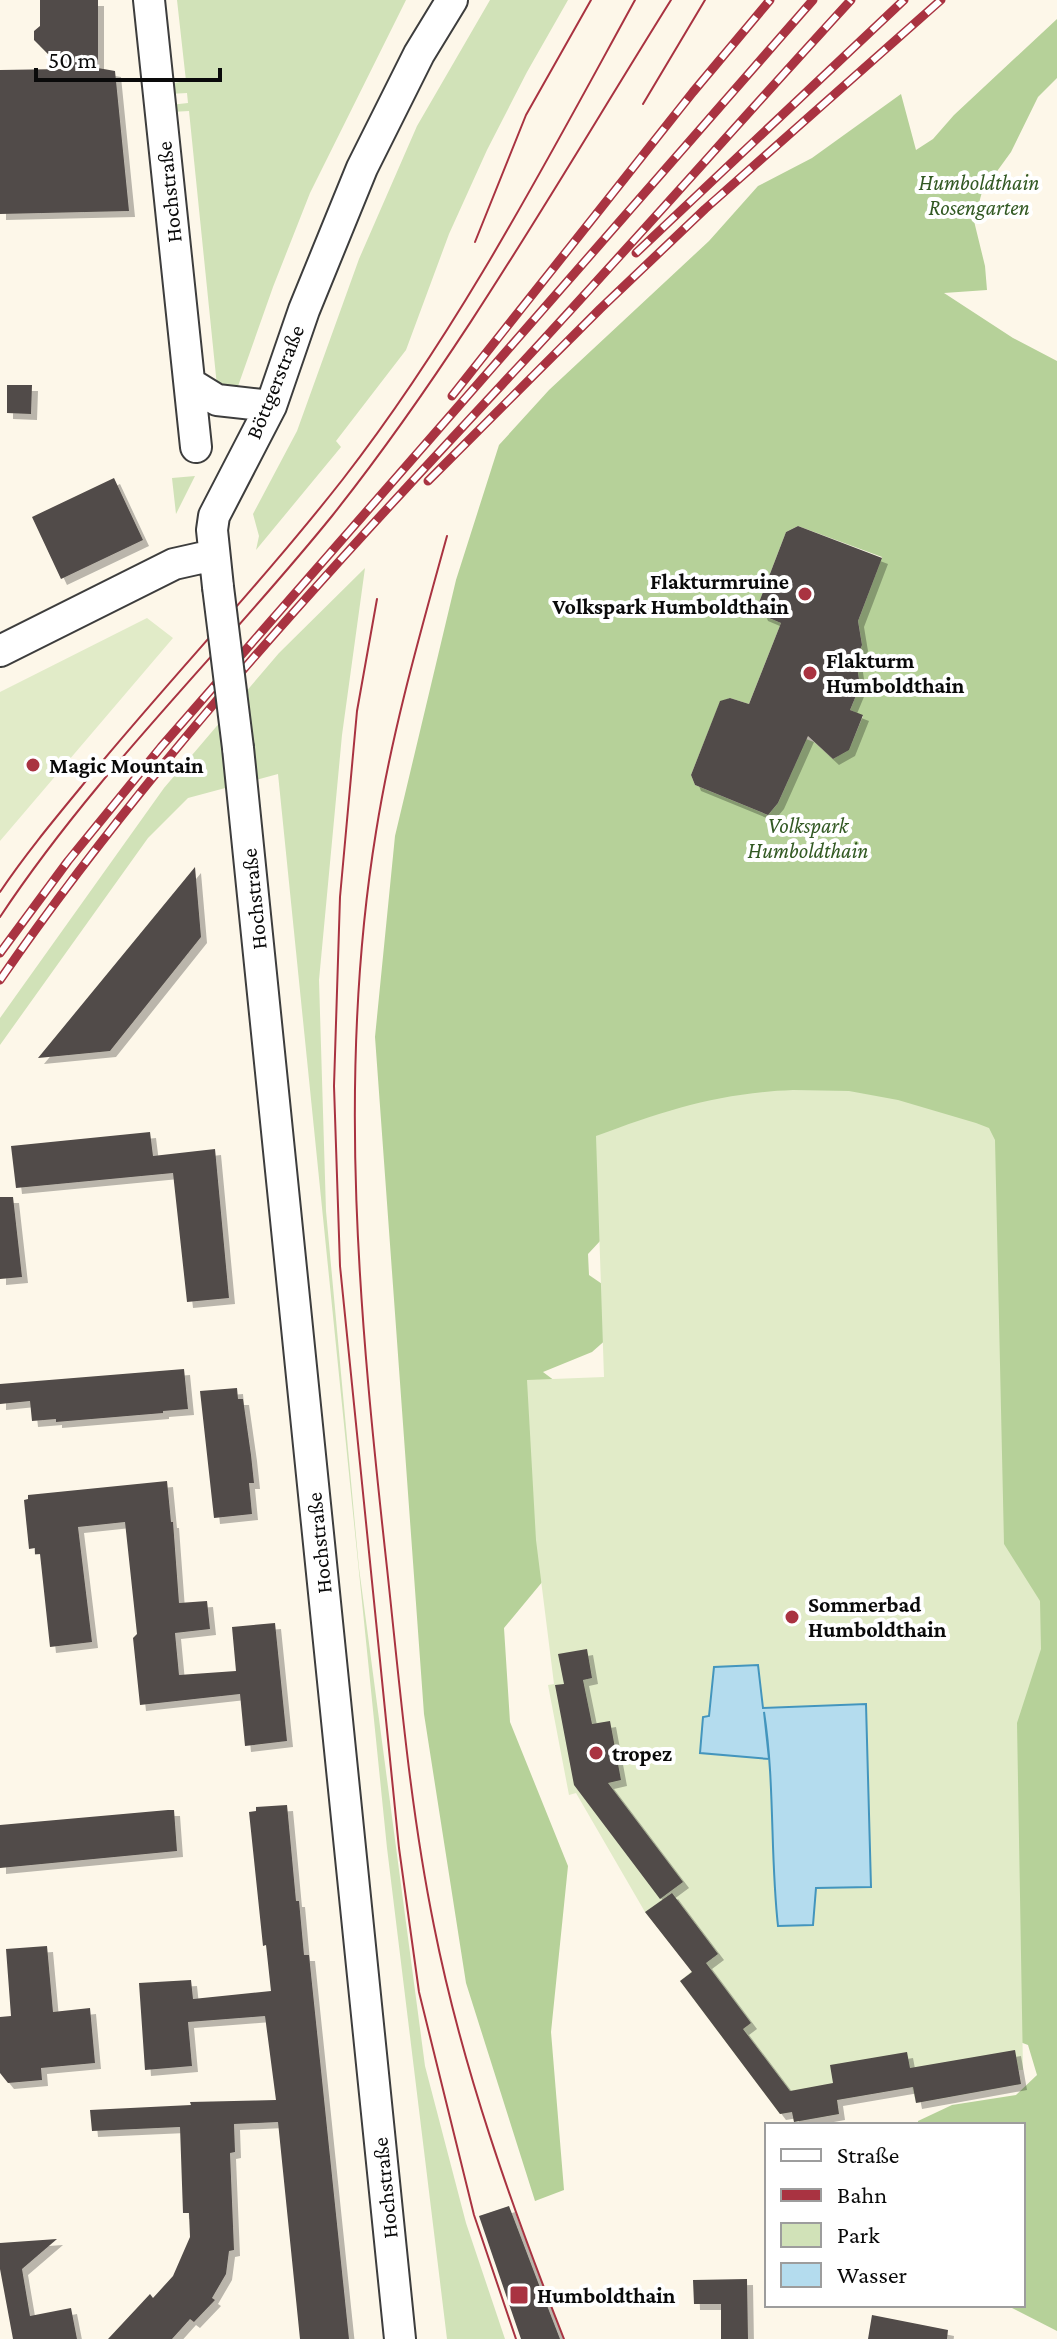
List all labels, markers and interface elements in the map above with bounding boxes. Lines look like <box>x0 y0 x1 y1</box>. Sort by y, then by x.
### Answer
scale bar <box>36 32 220 82</box>
text: 50 m <box>48 46 97 73</box>
street label: Hochstraße <box>151 140 187 244</box>
park label: Humboldthain Rosengarten <box>919 170 1039 220</box>
street label: Böttgerstraße <box>241 321 309 443</box>
place label: Flakturmruine Volkspark Humboldthain <box>551 569 789 619</box>
marker: Flakturmruine Volkspark Humboldthain <box>796 585 814 603</box>
place label: Flakturm Humboldthain <box>826 648 965 698</box>
marker: Flakturm Humboldthain <box>801 664 819 682</box>
place label: Magic Mountain <box>49 753 204 778</box>
marker: Magic Mountain <box>24 756 42 774</box>
park label: Volkspark Humboldthain <box>748 813 868 863</box>
street label: Hochstraße <box>236 847 272 951</box>
street label: Hochstraße <box>301 1491 337 1595</box>
place label: Sommerbad Humboldthain <box>808 1592 947 1642</box>
marker: Sommerbad Humboldthain <box>783 1608 801 1626</box>
place label: tropez <box>612 1741 672 1766</box>
marker: tropez <box>587 1744 605 1762</box>
legend <box>765 2123 1025 2307</box>
street label: Hochstraße <box>367 2136 403 2240</box>
text: Straße <box>837 2141 899 2168</box>
text: Bahn <box>837 2181 887 2208</box>
text: Park <box>837 2221 880 2248</box>
text: Wasser <box>837 2261 907 2288</box>
place label: Humboldthain <box>537 2283 676 2308</box>
marker: Humboldthain <box>508 2284 530 2306</box>

